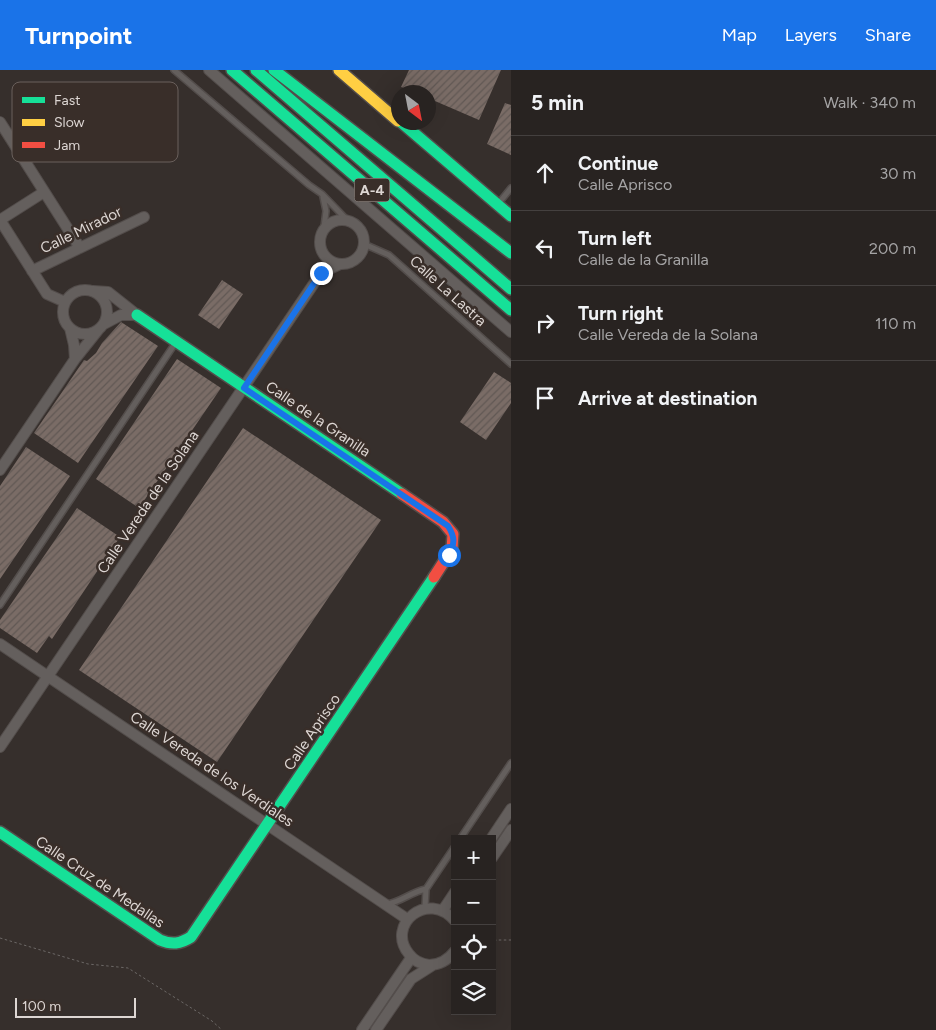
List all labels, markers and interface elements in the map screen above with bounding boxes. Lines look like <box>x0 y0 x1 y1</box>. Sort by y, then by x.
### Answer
text: Turnpoint <box>25 21 132 50</box>
text: Map <box>722 24 757 46</box>
text: Layers <box>785 24 837 46</box>
text: Share <box>865 24 911 46</box>
legend <box>12 82 178 162</box>
north arrow <box>391 85 436 130</box>
text: 5 min <box>531 90 584 115</box>
text: Fast <box>54 92 80 109</box>
text: Walk · 340 m <box>823 93 916 112</box>
text: Slow <box>54 114 85 131</box>
text: Jam <box>54 137 80 154</box>
text: Continue <box>578 152 658 175</box>
icon: ahead <box>531 159 559 187</box>
text: 30 m <box>879 164 916 183</box>
text: Calle Aprisco <box>578 175 672 194</box>
road number: A-4 <box>354 178 390 202</box>
street label: Calle Mirador <box>37 203 125 257</box>
text: Turn left <box>578 227 652 250</box>
icon: left <box>531 234 559 262</box>
text: 200 m <box>869 239 916 258</box>
text: Calle de la Granilla <box>578 250 709 269</box>
street label: Calle La Lastra <box>406 252 490 330</box>
route end <box>310 262 333 285</box>
text: Turn right <box>578 302 664 325</box>
icon: right <box>531 309 559 337</box>
text: 110 m <box>875 314 916 333</box>
text: Calle Vereda de la Solana <box>578 325 758 344</box>
street label: Calle de la Granilla <box>262 377 374 461</box>
icon: arrive <box>531 384 559 412</box>
text: Arrive at destination <box>578 387 757 410</box>
street label: Calle Vereda de la Solana <box>93 427 203 577</box>
route start <box>438 544 461 567</box>
street label: Calle Aprisco <box>280 690 344 774</box>
street label: Calle Vereda de los Verdiales <box>127 708 297 830</box>
street label: Calle Cruz de Medallas <box>32 832 168 932</box>
map controls <box>451 835 496 1015</box>
button: + <box>451 835 496 880</box>
button: − <box>451 880 496 925</box>
button: locate <box>451 925 496 970</box>
button: layers <box>451 970 496 1015</box>
scale bar <box>15 995 136 1018</box>
text: 100 m <box>22 998 61 1015</box>

